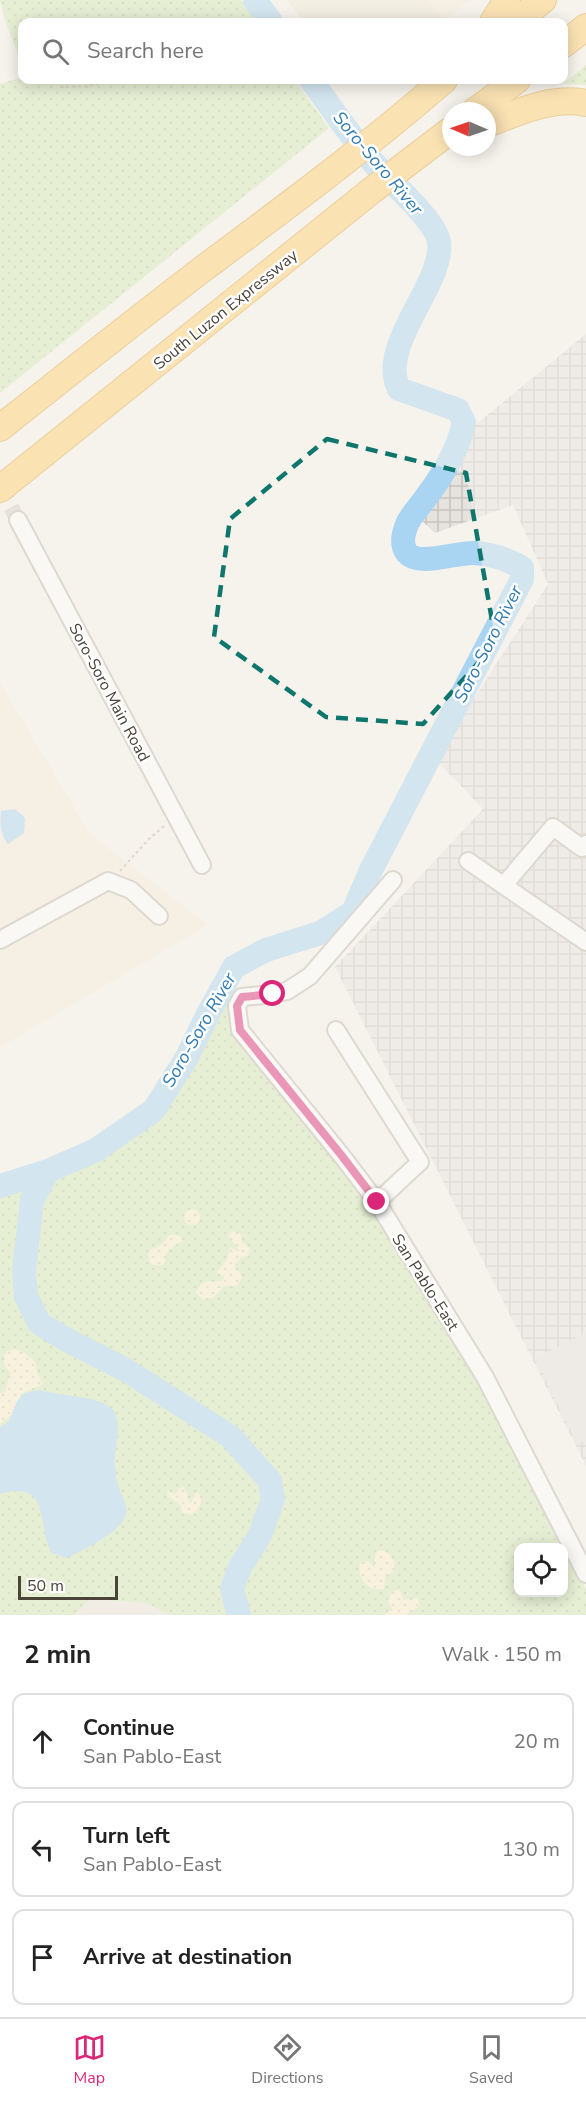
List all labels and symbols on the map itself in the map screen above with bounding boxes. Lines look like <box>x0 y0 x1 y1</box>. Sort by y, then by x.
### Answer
north arrow <box>442 102 496 156</box>
water label: Soro-Soro River <box>328 106 429 220</box>
street label: South Luzon Expressway <box>149 244 303 375</box>
water label: Soro-Soro River <box>448 581 528 707</box>
street label: Soro-Soro Main Road <box>63 619 155 765</box>
water label: Soro-Soro River <box>157 968 242 1092</box>
route start <box>259 980 285 1006</box>
route end <box>363 1188 389 1214</box>
street label: San Pablo-East <box>387 1230 464 1336</box>
scale bar <box>18 1573 118 1600</box>

